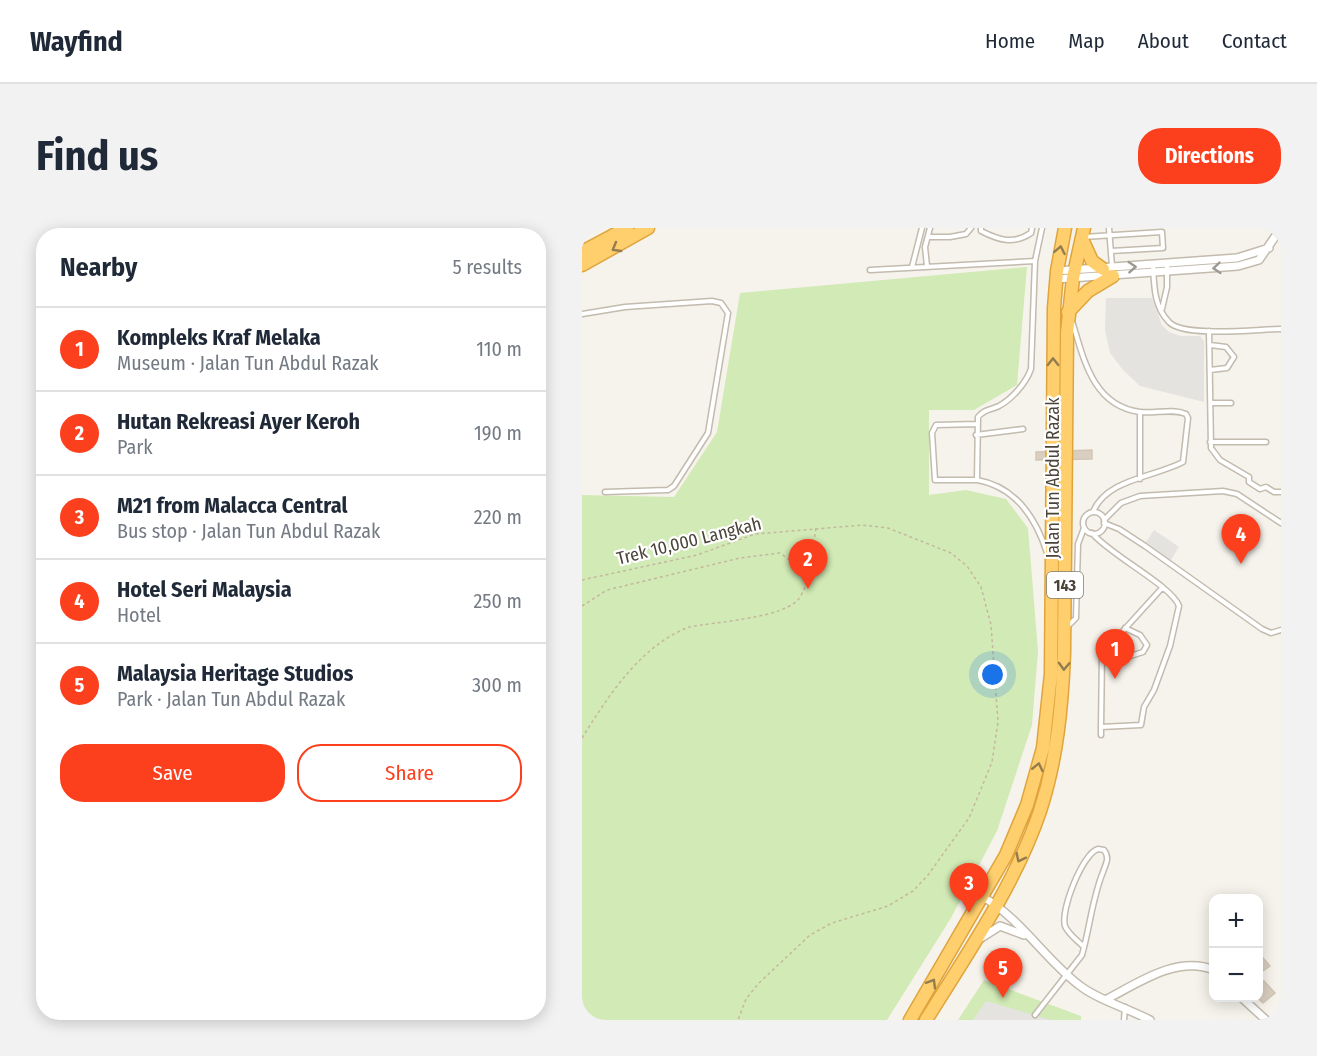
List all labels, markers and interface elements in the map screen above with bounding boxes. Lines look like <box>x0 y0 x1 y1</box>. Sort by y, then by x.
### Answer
text: Wayfind <box>30 25 123 58</box>
text: Home <box>985 28 1035 54</box>
text: Map <box>1068 28 1105 54</box>
text: About <box>1138 28 1189 54</box>
text: Contact <box>1222 28 1287 54</box>
button: Directions <box>1138 128 1281 184</box>
text: Find us <box>36 131 158 181</box>
one-way arrow <box>612 241 622 253</box>
one-way arrow <box>1053 245 1066 255</box>
text: Nearby <box>60 252 137 283</box>
text: 5 results <box>452 255 522 279</box>
one-way arrow <box>1128 260 1137 273</box>
one-way arrow <box>1213 261 1222 274</box>
text: Kompleks Kraf Melaka <box>117 324 321 351</box>
text: 1 <box>75 337 84 361</box>
text: 110 m <box>476 337 522 361</box>
text: Museum · Jalan Tun Abdul Razak <box>117 351 379 375</box>
one-way arrow <box>1047 357 1059 366</box>
street label: Jalan Tun Abdul Razak <box>1042 397 1064 559</box>
text: Hutan Rekreasi Ayer Keroh <box>117 408 360 435</box>
text: 2 <box>75 421 84 445</box>
text: 190 m <box>474 421 522 445</box>
text: Park <box>117 435 153 459</box>
text: M21 from Malacca Central <box>117 492 347 519</box>
text: 3 <box>75 505 84 529</box>
text: 220 m <box>474 505 522 529</box>
street label: Trek 10,000 Langkah <box>614 512 764 570</box>
pin: 4 <box>1222 514 1260 564</box>
text: Bus stop · Jalan Tun Abdul Razak <box>117 519 380 543</box>
pin: 2 <box>788 540 828 589</box>
road number: 143 <box>1047 572 1083 598</box>
text: Hotel Seri Malaysia <box>117 576 292 603</box>
text: 4 <box>74 589 85 613</box>
text: 250 m <box>474 589 522 613</box>
text: Hotel <box>117 603 161 627</box>
pin: 1 <box>1096 630 1134 679</box>
text: Malaysia Heritage Studios <box>117 660 353 687</box>
your location <box>978 660 1007 689</box>
one-way arrow <box>1057 661 1070 670</box>
text: 5 <box>75 673 84 697</box>
text: 300 m <box>472 673 522 697</box>
text: Park · Jalan Tun Abdul Razak <box>117 687 345 711</box>
button: Save <box>60 744 285 802</box>
button: Share <box>297 744 522 802</box>
one-way arrow <box>1031 762 1044 772</box>
one-way arrow <box>1015 852 1027 863</box>
pin: 3 <box>950 864 988 913</box>
map controls <box>1209 894 1263 1002</box>
button: + <box>1209 894 1263 948</box>
pin: 5 <box>984 948 1022 998</box>
button: − <box>1209 948 1263 1002</box>
one-way arrow <box>924 979 936 989</box>

